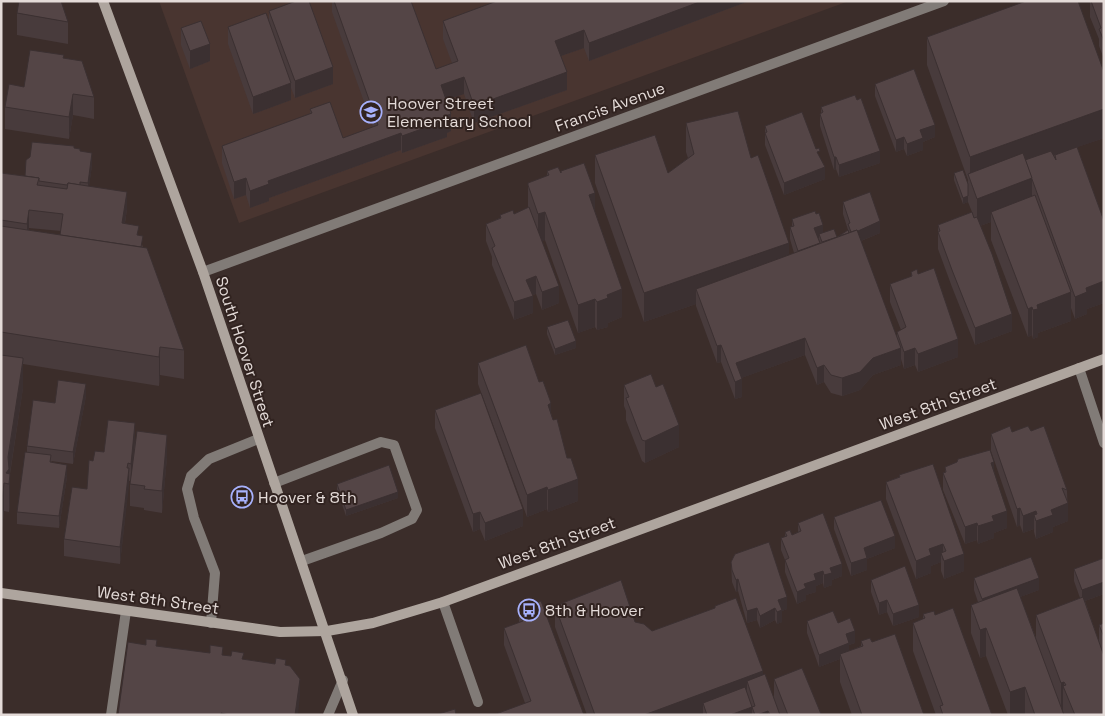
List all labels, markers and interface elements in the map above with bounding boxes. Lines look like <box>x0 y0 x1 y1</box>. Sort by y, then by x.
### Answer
street label: Francis Avenue <box>552 77 668 137</box>
place label: Hoover Street Elementary School <box>387 93 532 132</box>
school or university icon: Hoover Street Elementary School <box>359 100 383 124</box>
street label: South Hoover Street <box>211 274 279 430</box>
street label: West 8th Street <box>877 373 999 435</box>
bus stop icon: Hoover & 8th <box>230 485 254 509</box>
place label: Hoover & 8th <box>258 487 357 508</box>
street label: West 8th Street <box>496 512 618 574</box>
street label: West 8th Street <box>96 581 220 619</box>
bus stop icon: 8th & Hoover <box>517 598 541 622</box>
place label: 8th & Hoover <box>545 600 644 621</box>

